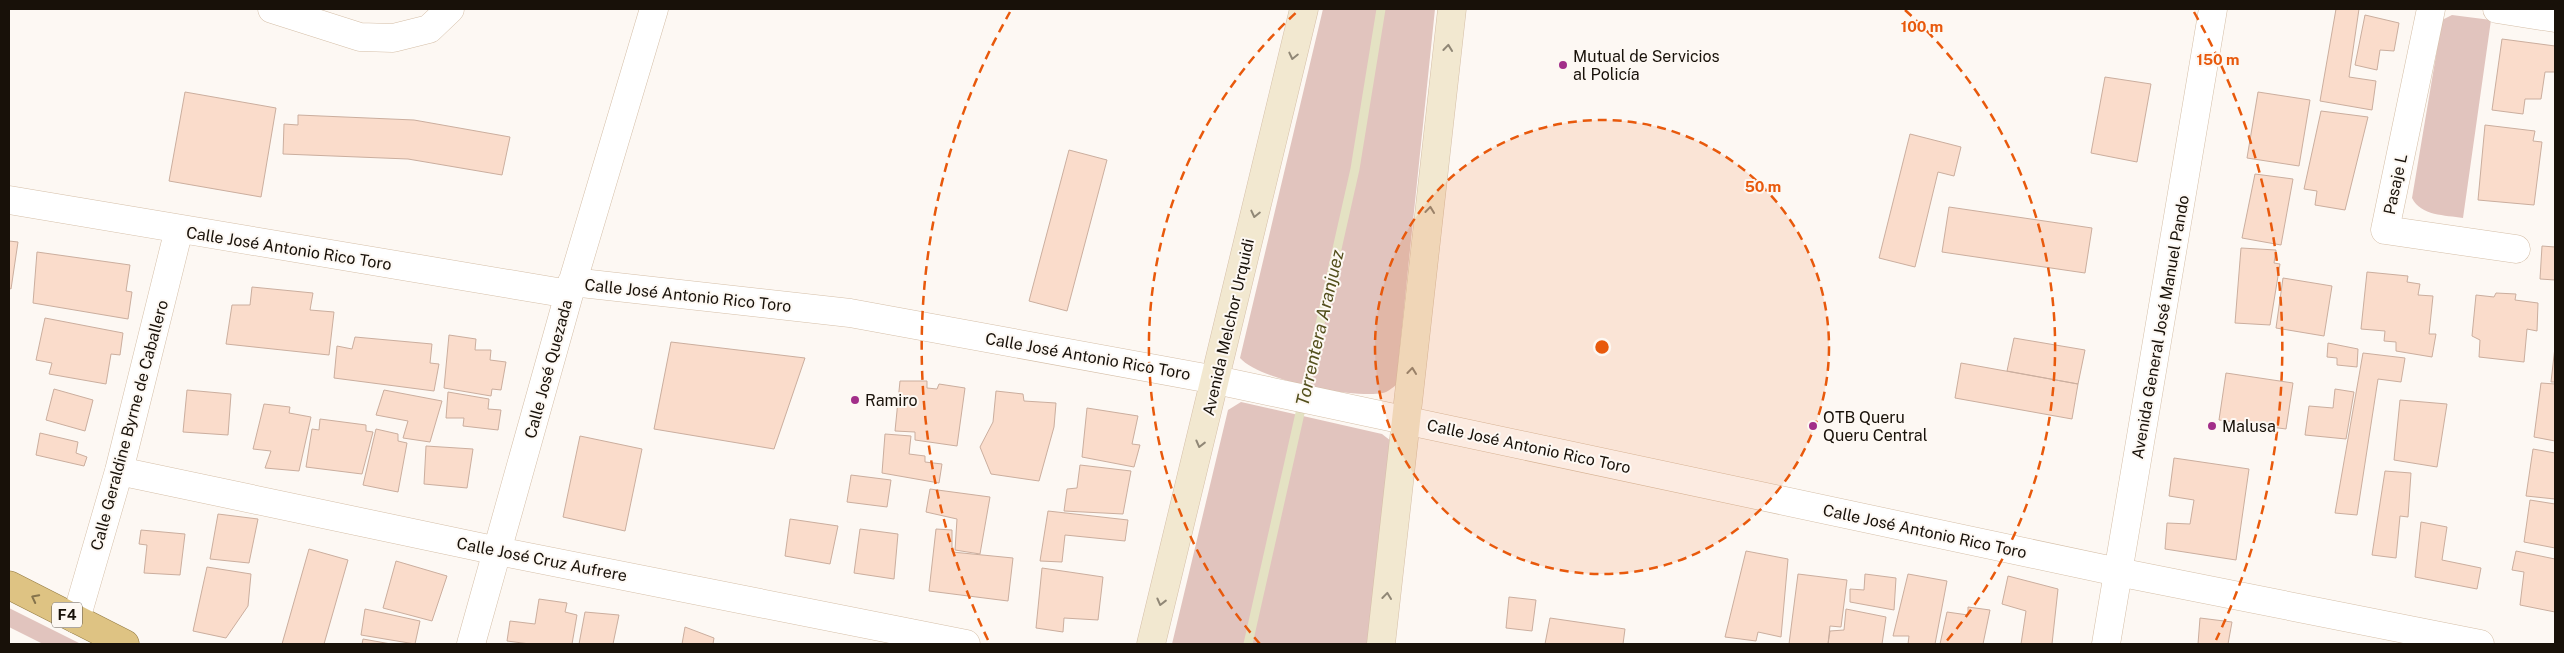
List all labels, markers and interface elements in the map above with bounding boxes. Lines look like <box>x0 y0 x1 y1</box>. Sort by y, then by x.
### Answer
text: 100 m <box>1901 18 1943 35</box>
one-way arrow <box>1442 44 1453 52</box>
place label: Mutual de Servicios al Policía <box>1573 47 1720 84</box>
text: 150 m <box>2196 51 2240 68</box>
one-way arrow <box>1288 52 1299 61</box>
marker: Mutual de Servicios al Policía <box>1557 59 1569 71</box>
street label: Pasaje L <box>2380 152 2411 216</box>
text: 50 m <box>1745 178 1781 195</box>
street label: Avenida General José Manuel Pando <box>2128 194 2193 461</box>
one-way arrow <box>1424 206 1435 214</box>
one-way arrow <box>1250 210 1261 219</box>
street label: Calle José Antonio Rico Toro <box>185 223 393 274</box>
street label: Avenida Melchor Urquidi <box>1199 237 1258 418</box>
water label: Torrentera Aranjuez <box>1291 247 1348 408</box>
street label: Calle José Antonio Rico Toro <box>584 275 792 316</box>
street label: Calle Geraldine Byrne de Caballero <box>87 298 172 552</box>
street label: Calle José Quezada <box>521 298 576 441</box>
street label: Calle José Antonio Rico Toro <box>984 329 1192 384</box>
centre of rings <box>1593 338 1611 356</box>
one-way arrow <box>1406 367 1417 375</box>
place label: Ramiro <box>865 391 918 410</box>
marker: Ramiro <box>849 394 861 406</box>
place label: OTB Queru Queru Central <box>1823 408 1928 445</box>
street label: Calle José Antonio Rico Toro <box>1425 416 1633 477</box>
place label: Malusa <box>2222 417 2276 436</box>
marker: OTB Queru Queru Central <box>1807 420 1819 432</box>
marker: Malusa <box>2206 420 2218 432</box>
one-way arrow <box>1195 439 1206 448</box>
street label: Calle José Antonio Rico Toro <box>1821 501 2029 562</box>
street label: Calle José Cruz Aufrere <box>455 534 629 585</box>
one-way arrow <box>1381 592 1392 600</box>
one-way arrow <box>31 594 40 604</box>
one-way arrow <box>1156 597 1167 606</box>
road number: F4 <box>52 602 82 628</box>

